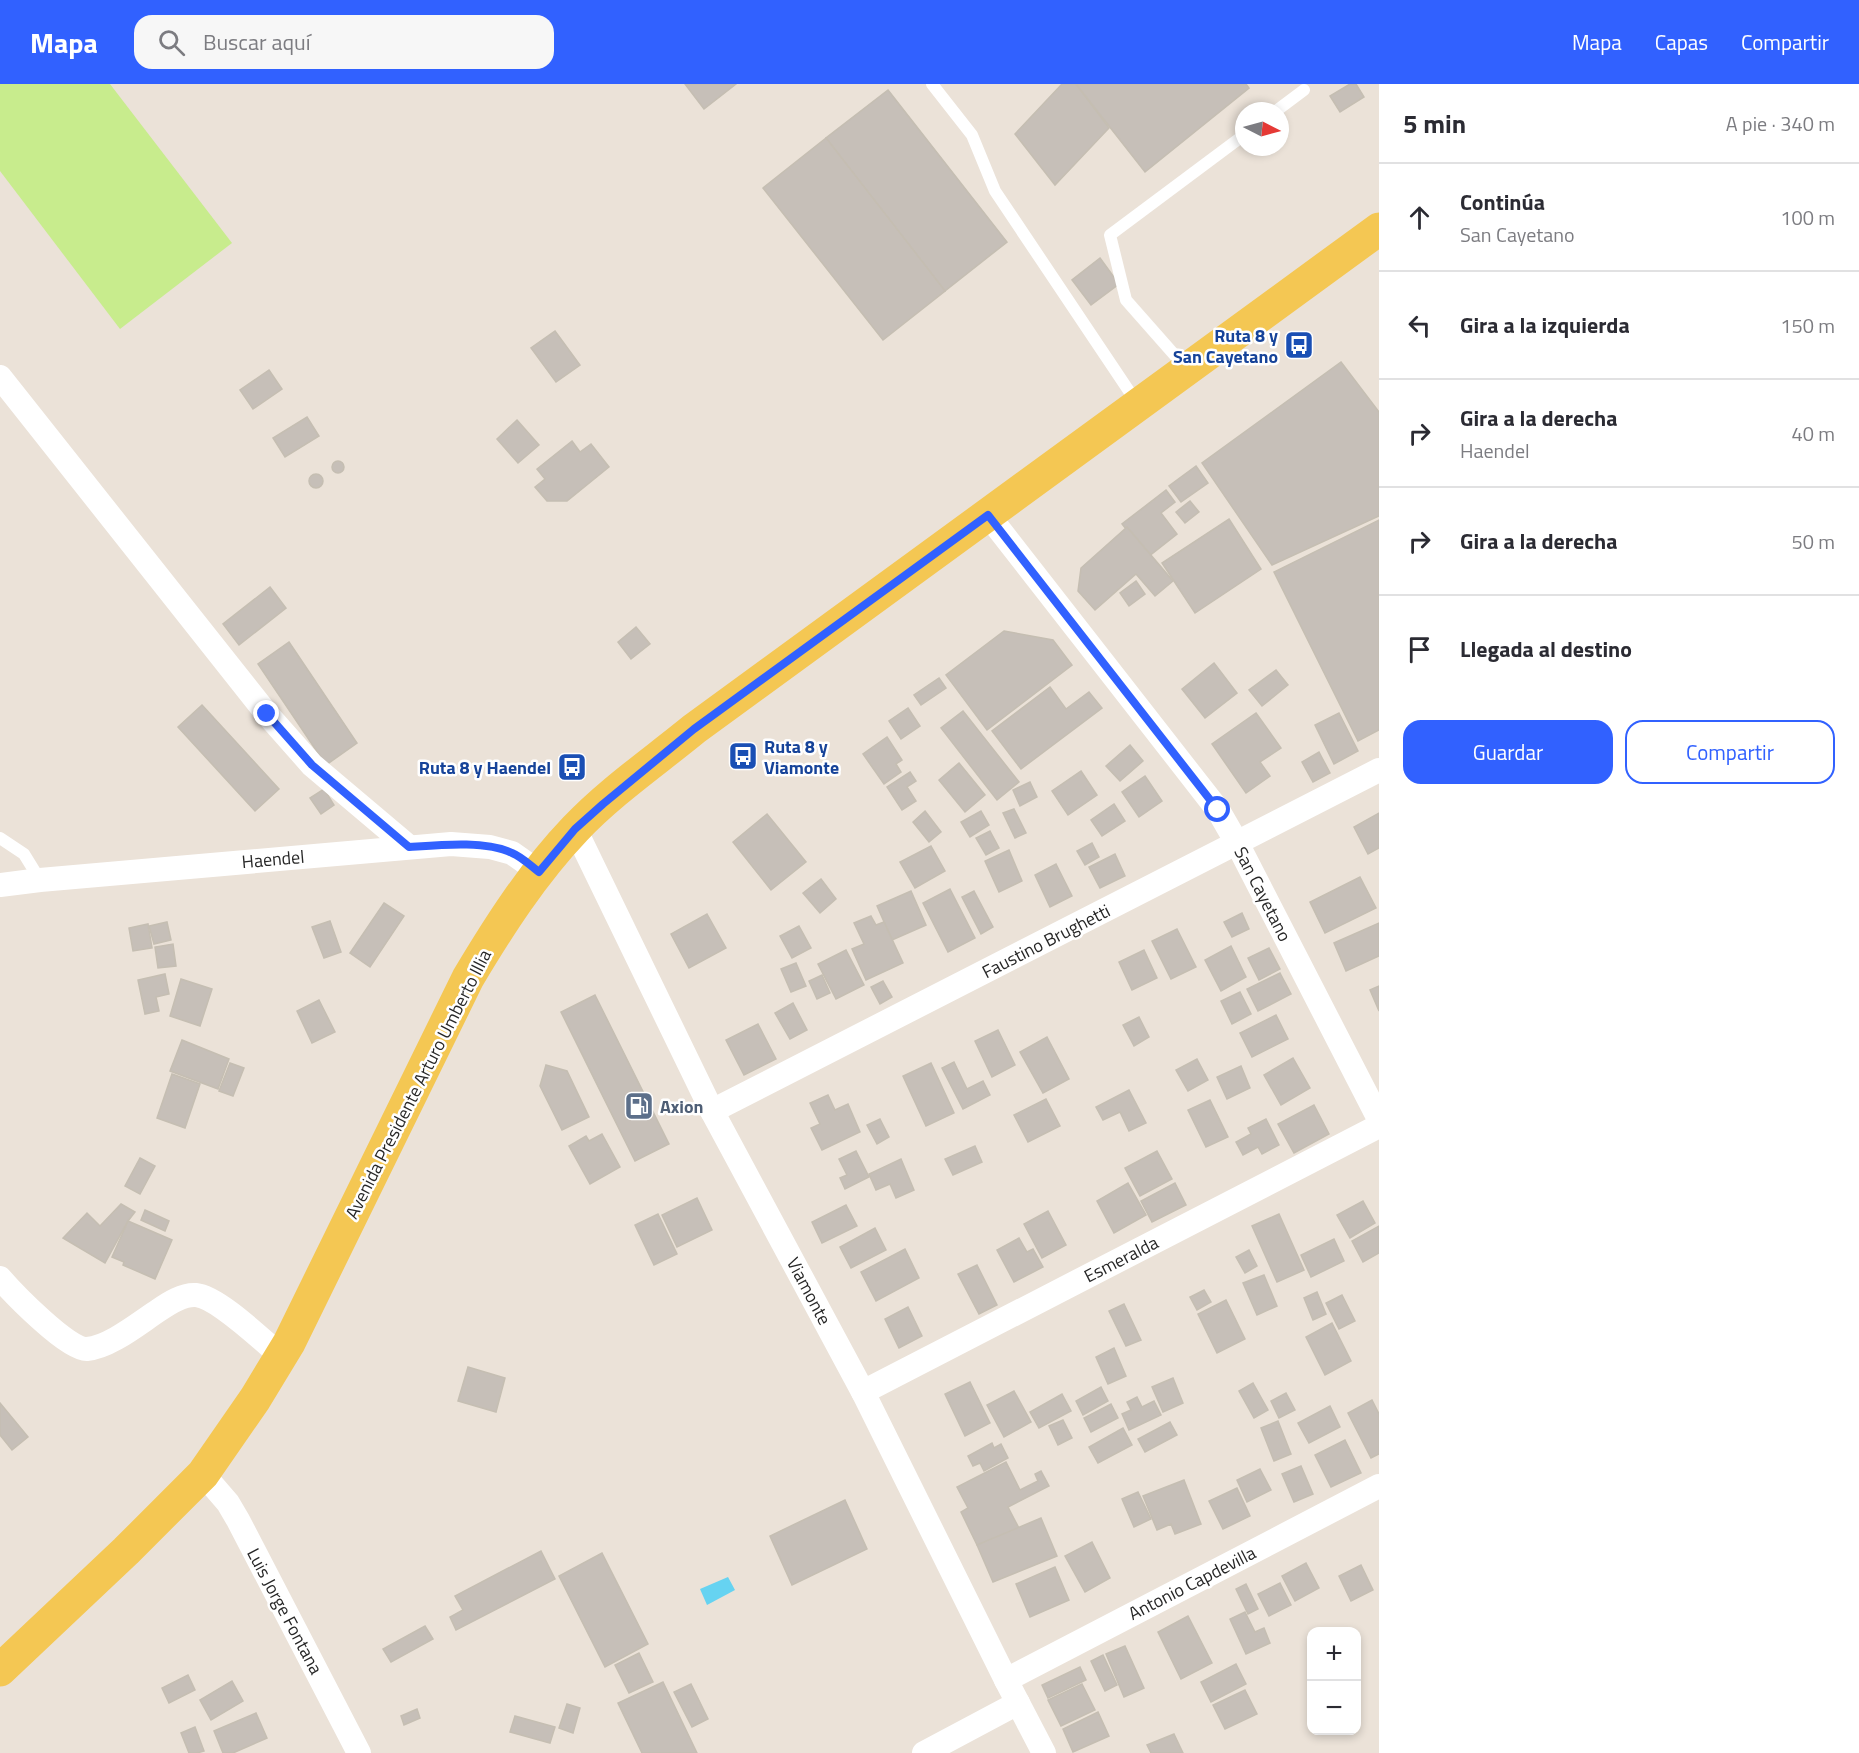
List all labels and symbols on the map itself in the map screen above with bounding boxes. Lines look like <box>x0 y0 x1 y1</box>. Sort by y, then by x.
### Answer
north arrow <box>1235 102 1289 156</box>
place label: Ruta 8 y San Cayetano <box>1173 322 1278 370</box>
bus stop icon: Ruta 8 y San Cayetano <box>1283 329 1315 361</box>
route end <box>253 700 279 726</box>
place label: Ruta 8 y Viamonte <box>764 733 839 781</box>
bus stop icon: Ruta 8 y Viamonte <box>727 740 759 772</box>
bus stop icon: Ruta 8 y Haendel <box>556 751 588 783</box>
place label: Ruta 8 y Haendel <box>419 754 551 781</box>
route start <box>1204 796 1230 822</box>
street label: San Cayetano <box>1228 842 1298 946</box>
street label: Haendel <box>241 843 305 875</box>
street label: Faustino Brughetti <box>977 897 1115 985</box>
street label: Avenida Presidente Arturo Umberto Illia <box>338 945 498 1223</box>
fuel station icon: Axion <box>623 1090 655 1122</box>
place label: Axion <box>660 1093 704 1120</box>
street label: Esmeralda <box>1079 1229 1163 1289</box>
street label: Viamonte <box>780 1252 838 1330</box>
street label: Antonio Capdevilla <box>1124 1539 1260 1627</box>
street label: Luis Jorge Fontana <box>240 1543 330 1679</box>

